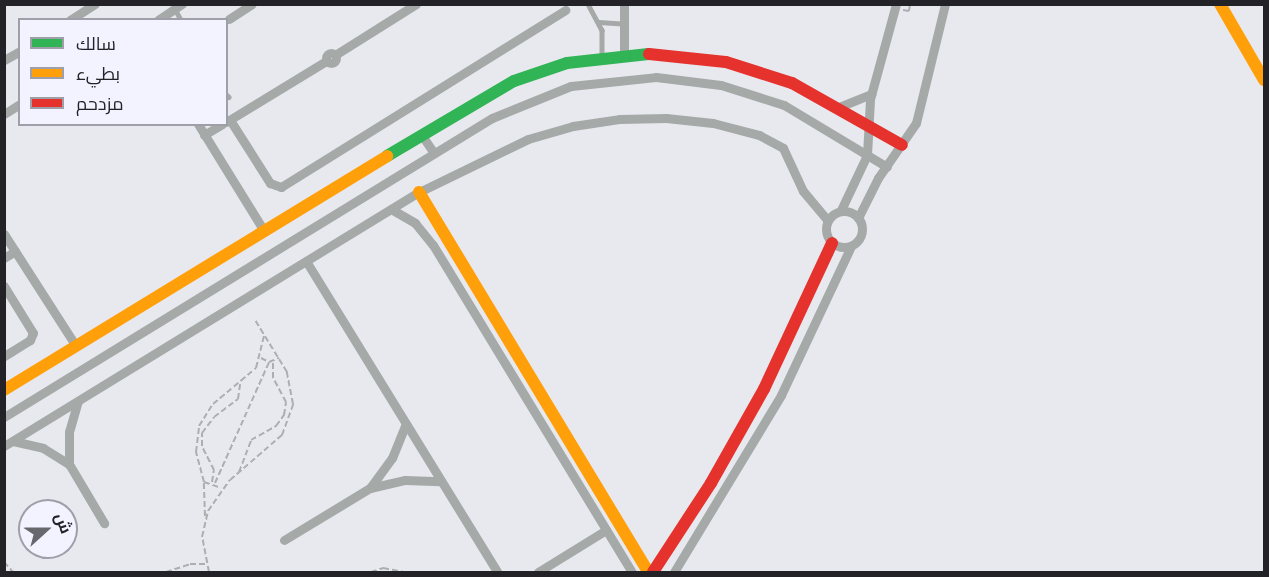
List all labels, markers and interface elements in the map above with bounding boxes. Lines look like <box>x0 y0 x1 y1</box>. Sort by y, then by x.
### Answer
legend <box>18 18 228 126</box>
text: سالك <box>76 32 116 56</box>
text: بطيء <box>76 62 120 86</box>
text: مزدحم <box>76 92 124 116</box>
north arrow <box>18 499 78 559</box>
text: ش <box>50 510 77 536</box>

